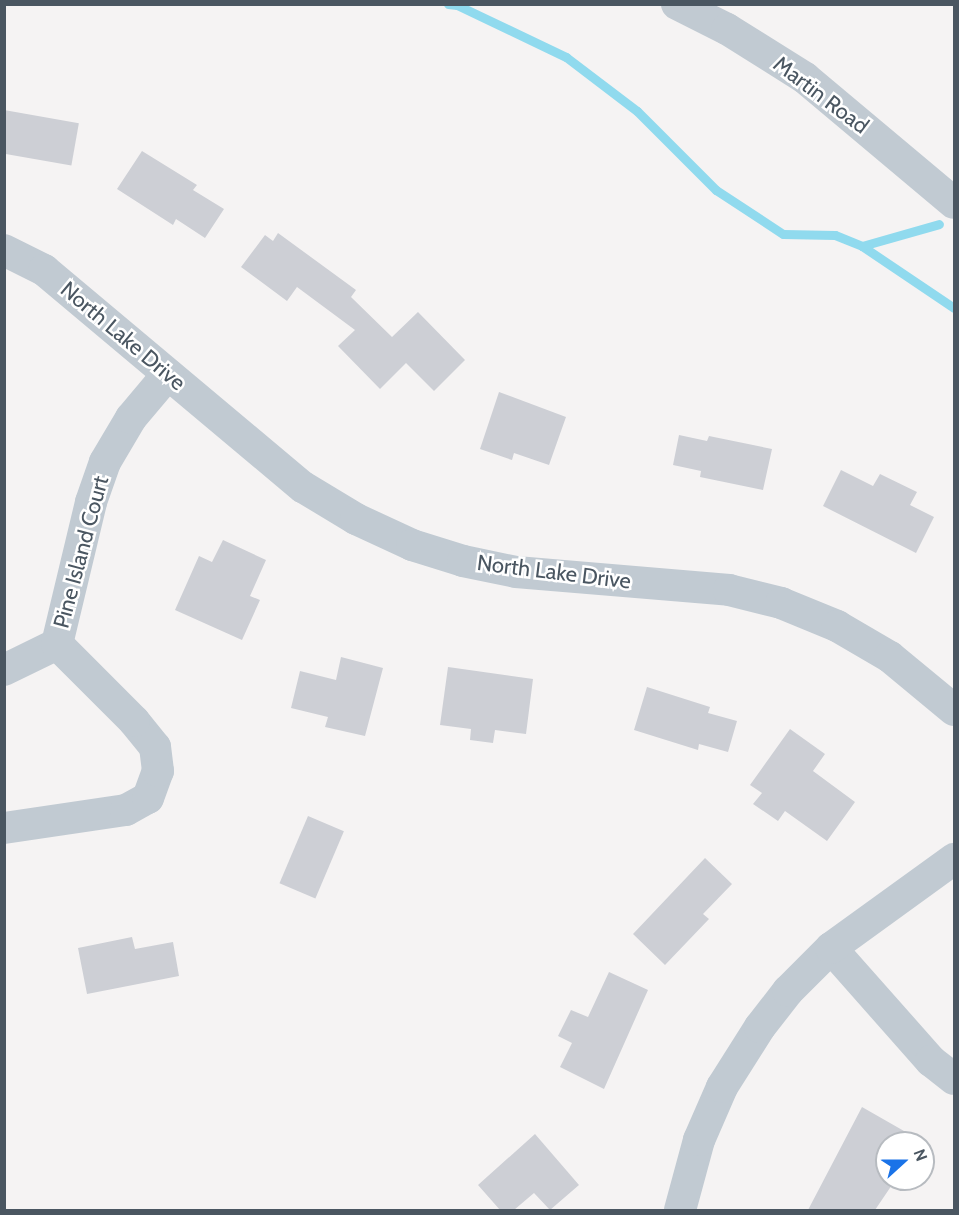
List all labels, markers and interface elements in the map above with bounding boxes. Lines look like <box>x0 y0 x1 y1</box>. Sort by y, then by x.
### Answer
street label: Martin Road <box>768 51 874 139</box>
street label: North Lake Drive <box>55 276 191 396</box>
street label: Pine Island Court <box>48 473 114 631</box>
street label: North Lake Drive <box>475 549 633 595</box>
north arrow <box>875 1131 935 1191</box>
text: N <box>910 1146 931 1164</box>

